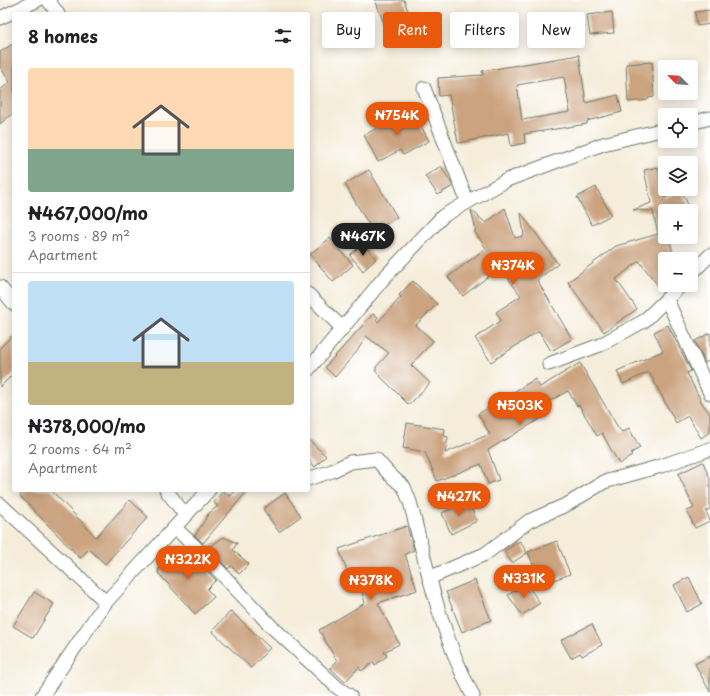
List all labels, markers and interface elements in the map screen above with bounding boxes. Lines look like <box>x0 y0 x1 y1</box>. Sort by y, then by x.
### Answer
chip: Buy <box>322 12 375 48</box>
chip: Rent <box>383 12 442 48</box>
chip: Filters <box>450 12 519 48</box>
chip: New <box>527 12 585 48</box>
text: 8 homes <box>28 23 98 49</box>
icon: filters <box>272 25 294 47</box>
north arrow <box>658 60 698 100</box>
map controls <box>658 60 698 292</box>
icon: home <box>125 94 197 166</box>
pin: ₦754K <box>369 102 425 136</box>
text: ₦754K <box>375 105 419 124</box>
button: locate <box>658 108 698 148</box>
button: layers <box>658 156 698 196</box>
text: ₦467,000/mo <box>28 200 148 226</box>
button: + <box>658 204 698 244</box>
pin: ₦467K <box>335 223 391 257</box>
text: 3 rooms · 89 m² <box>28 226 130 245</box>
text: ₦467K <box>340 226 386 245</box>
text: Apartment <box>28 245 97 264</box>
pin: ₦374K <box>485 252 541 286</box>
button: − <box>658 252 698 292</box>
text: ₦374K <box>491 255 535 274</box>
icon: home <box>125 307 197 379</box>
pin: ₦503K <box>492 392 548 426</box>
text: ₦503K <box>497 395 543 414</box>
text: ₦378,000/mo <box>28 413 146 439</box>
text: 2 rooms · 64 m² <box>28 439 132 458</box>
text: Apartment <box>28 458 97 477</box>
pin: ₦427K <box>431 483 487 517</box>
text: ₦427K <box>436 486 482 505</box>
pin: ₦322K <box>160 546 216 580</box>
text: ₦322K <box>165 549 211 568</box>
pin: ₦331K <box>496 565 552 599</box>
pin: ₦378K <box>343 567 399 601</box>
text: ₦331K <box>503 568 545 587</box>
text: ₦378K <box>349 570 393 589</box>

